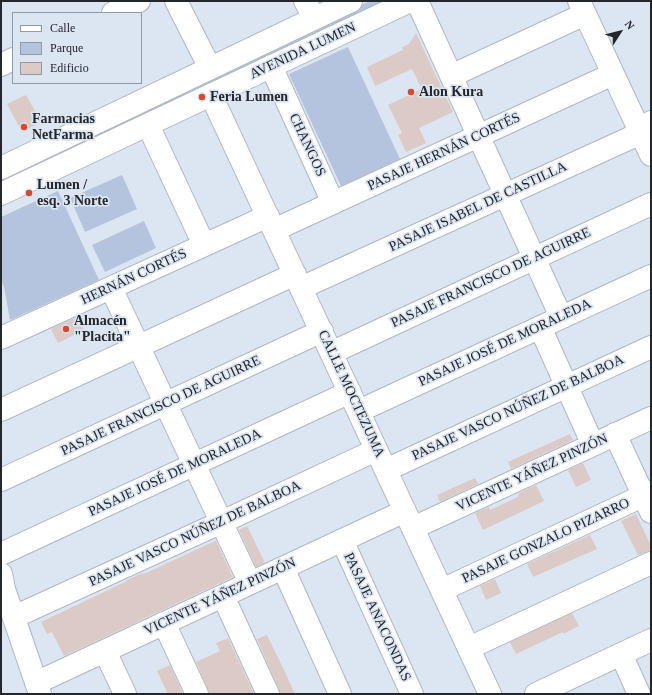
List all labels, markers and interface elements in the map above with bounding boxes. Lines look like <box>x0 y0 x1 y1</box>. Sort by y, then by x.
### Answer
legend <box>12 12 142 84</box>
north arrow <box>600 12 640 52</box>
text: N <box>623 18 637 32</box>
street label: AVENIDA LUMEN <box>247 19 359 83</box>
text: Calle <box>50 21 75 35</box>
text: Parque <box>50 41 83 55</box>
text: Edificio <box>50 61 89 75</box>
place label: Alon Kura <box>419 84 483 100</box>
marker: Alon Kura <box>406 87 416 97</box>
place label: Feria Lumen <box>210 89 288 105</box>
marker: Feria Lumen <box>197 92 207 102</box>
street label: PASAJE HERNÁN CORTÉS <box>365 109 523 195</box>
place label: Farmacias NetFarma <box>32 111 95 144</box>
street label: CHANGOS <box>285 111 329 179</box>
marker: Farmacias NetFarma <box>19 122 29 132</box>
street label: PASAJE ISABEL DE CASTILLA <box>386 158 570 256</box>
place label: Lumen / esq. 3 Norte <box>37 177 108 210</box>
marker: Lumen / esq. 3 Norte <box>24 188 34 198</box>
street label: PASAJE FRANCISCO DE AGUIRRE <box>388 224 594 332</box>
street label: HERNÁN CORTÉS <box>78 245 190 309</box>
street label: PASAJE JOSÉ DE MORALEDA <box>416 295 594 391</box>
place label: Almacén "Placita" <box>74 313 131 346</box>
marker: Almacén "Placita" <box>61 324 71 334</box>
street label: CALLE MOCTEZUMA <box>314 328 388 460</box>
street label: PASAJE VASCO NÚÑEZ DE BALBOA <box>409 351 627 465</box>
street label: PASAJE FRANCISCO DE AGUIRRE <box>58 352 264 460</box>
street label: PASAJE JOSÉ DE MORALEDA <box>86 425 264 521</box>
street label: VICENTE YÁÑEZ PINZÓN <box>453 430 611 516</box>
street label: PASAJE VASCO NÚÑEZ DE BALBOA <box>86 477 304 591</box>
street label: PASAJE GONZALO PIZARRO <box>459 495 633 587</box>
street label: PASAJE ANACONDAS <box>340 550 414 684</box>
street label: VICENTE YÁÑEZ PINZÓN <box>141 554 299 640</box>

